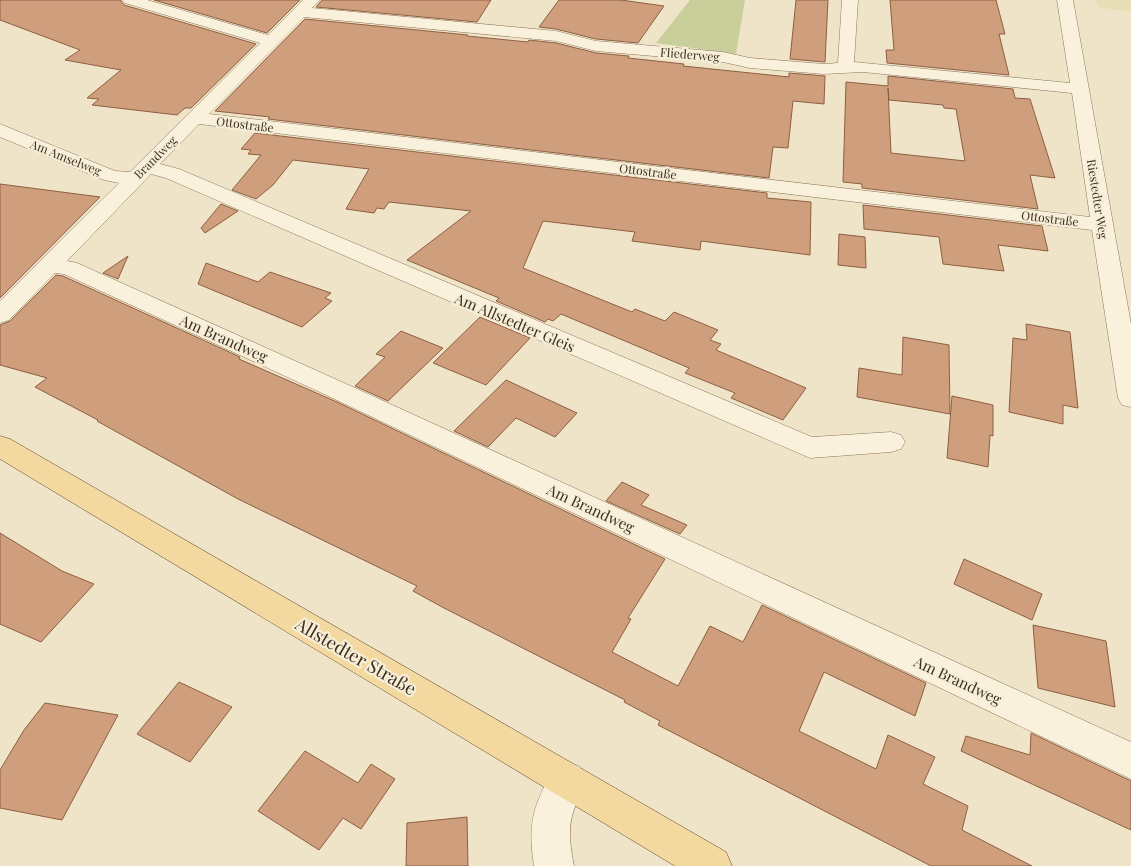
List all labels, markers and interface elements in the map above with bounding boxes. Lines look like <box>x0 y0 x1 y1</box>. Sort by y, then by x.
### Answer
street label: Fliederweg <box>660 43 721 65</box>
street label: Ottostraße <box>215 113 275 135</box>
street label: Brandweg <box>130 132 180 182</box>
street label: Am Amselweg <box>27 135 105 179</box>
street label: Riestedter Weg <box>1084 158 1112 241</box>
street label: Ottostraße <box>618 160 678 182</box>
street label: Ottostraße <box>1020 207 1080 229</box>
street label: Am Allstedter Gleis <box>451 287 578 356</box>
street label: Am Brandweg <box>176 309 271 366</box>
street label: Am Brandweg <box>543 479 638 537</box>
street label: Allstedter Straße <box>290 611 421 700</box>
street label: Am Brandweg <box>910 651 1005 709</box>

